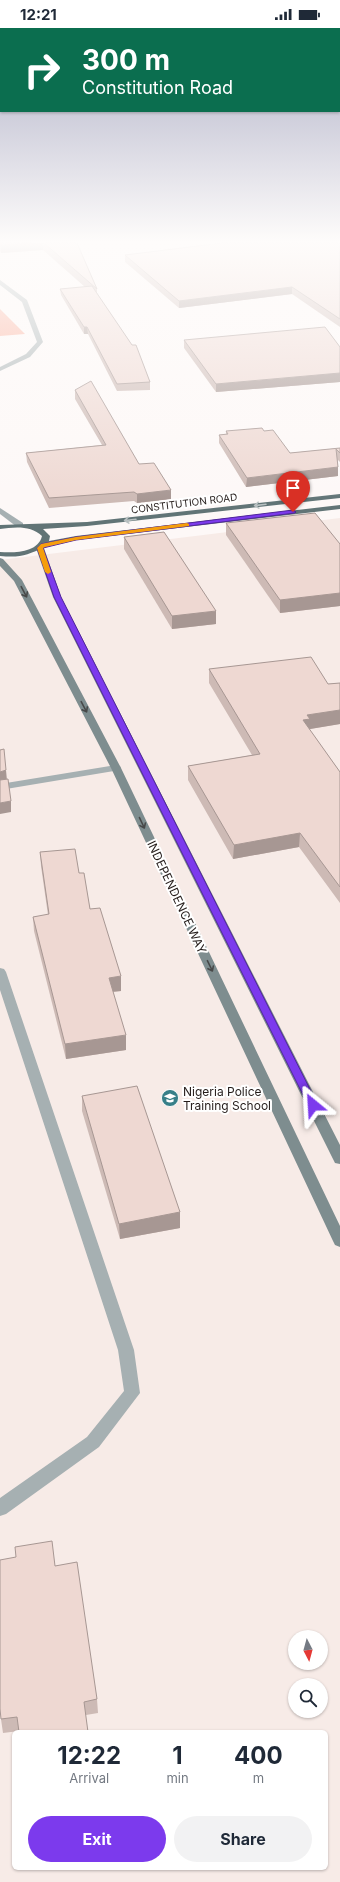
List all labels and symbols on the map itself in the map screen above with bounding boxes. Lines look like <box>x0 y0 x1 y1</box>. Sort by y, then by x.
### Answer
pin <box>276 471 310 512</box>
street label: CONSTITUTION ROAD <box>130 491 238 515</box>
one-way arrow <box>253 501 266 509</box>
one-way arrow <box>124 516 137 524</box>
one-way arrow <box>21 586 28 598</box>
one-way arrow <box>81 701 88 713</box>
one-way arrow <box>139 817 146 829</box>
street label: INDEPENDENCE WAY <box>144 838 210 956</box>
one-way arrow <box>207 960 214 972</box>
place label: Nigeria Police Training School <box>183 1084 271 1113</box>
position arrow <box>292 1084 334 1126</box>
school or university icon: Nigeria Police Training School <box>160 1088 180 1108</box>
north arrow <box>288 1630 328 1670</box>

